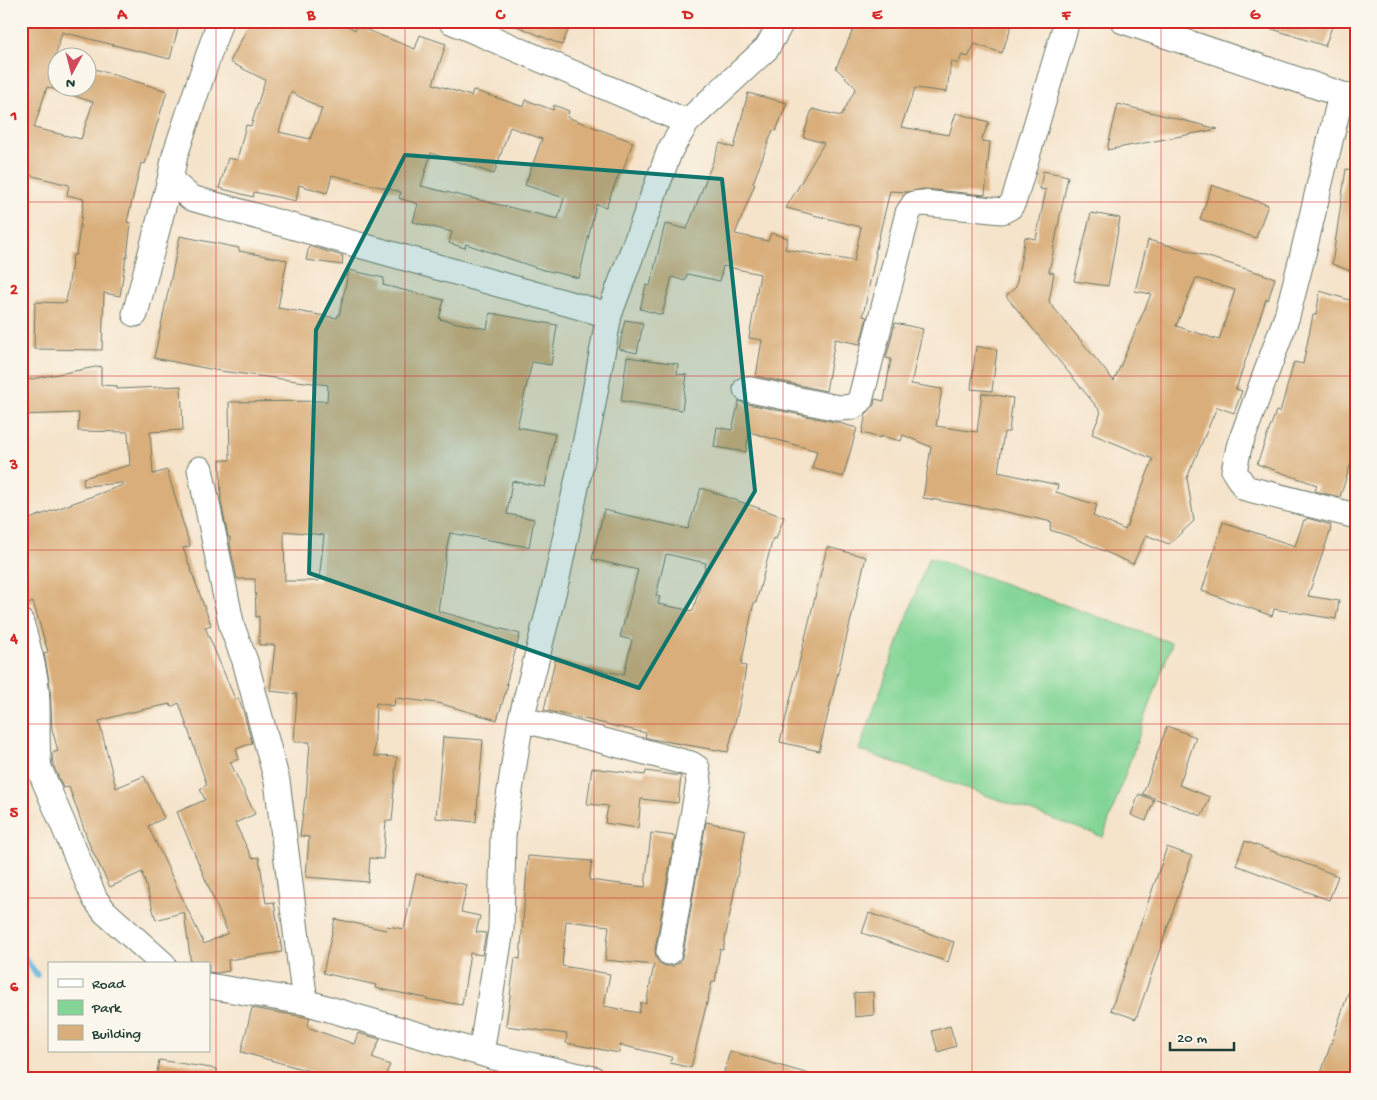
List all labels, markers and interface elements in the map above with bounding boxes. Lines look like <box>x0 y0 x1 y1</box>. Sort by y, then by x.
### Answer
text: A <box>116 7 128 26</box>
text: B <box>306 7 316 26</box>
text: C <box>495 7 506 26</box>
text: D <box>681 7 694 26</box>
text: E <box>872 7 883 26</box>
text: F <box>1061 7 1072 26</box>
text: G <box>1250 7 1261 26</box>
north arrow <box>48 48 98 98</box>
text: N <box>65 73 76 91</box>
text: 1 <box>10 108 17 127</box>
text: 2 <box>10 282 18 301</box>
text: 3 <box>9 457 18 476</box>
text: 4 <box>9 631 18 650</box>
text: 5 <box>10 805 19 824</box>
legend <box>48 962 210 1052</box>
text: Road <box>92 976 126 994</box>
text: 6 <box>10 979 19 998</box>
text: Park <box>91 1000 122 1018</box>
scale bar <box>1170 1020 1233 1052</box>
text: Building <box>91 1026 141 1044</box>
text: 20 m <box>1177 1030 1207 1048</box>

